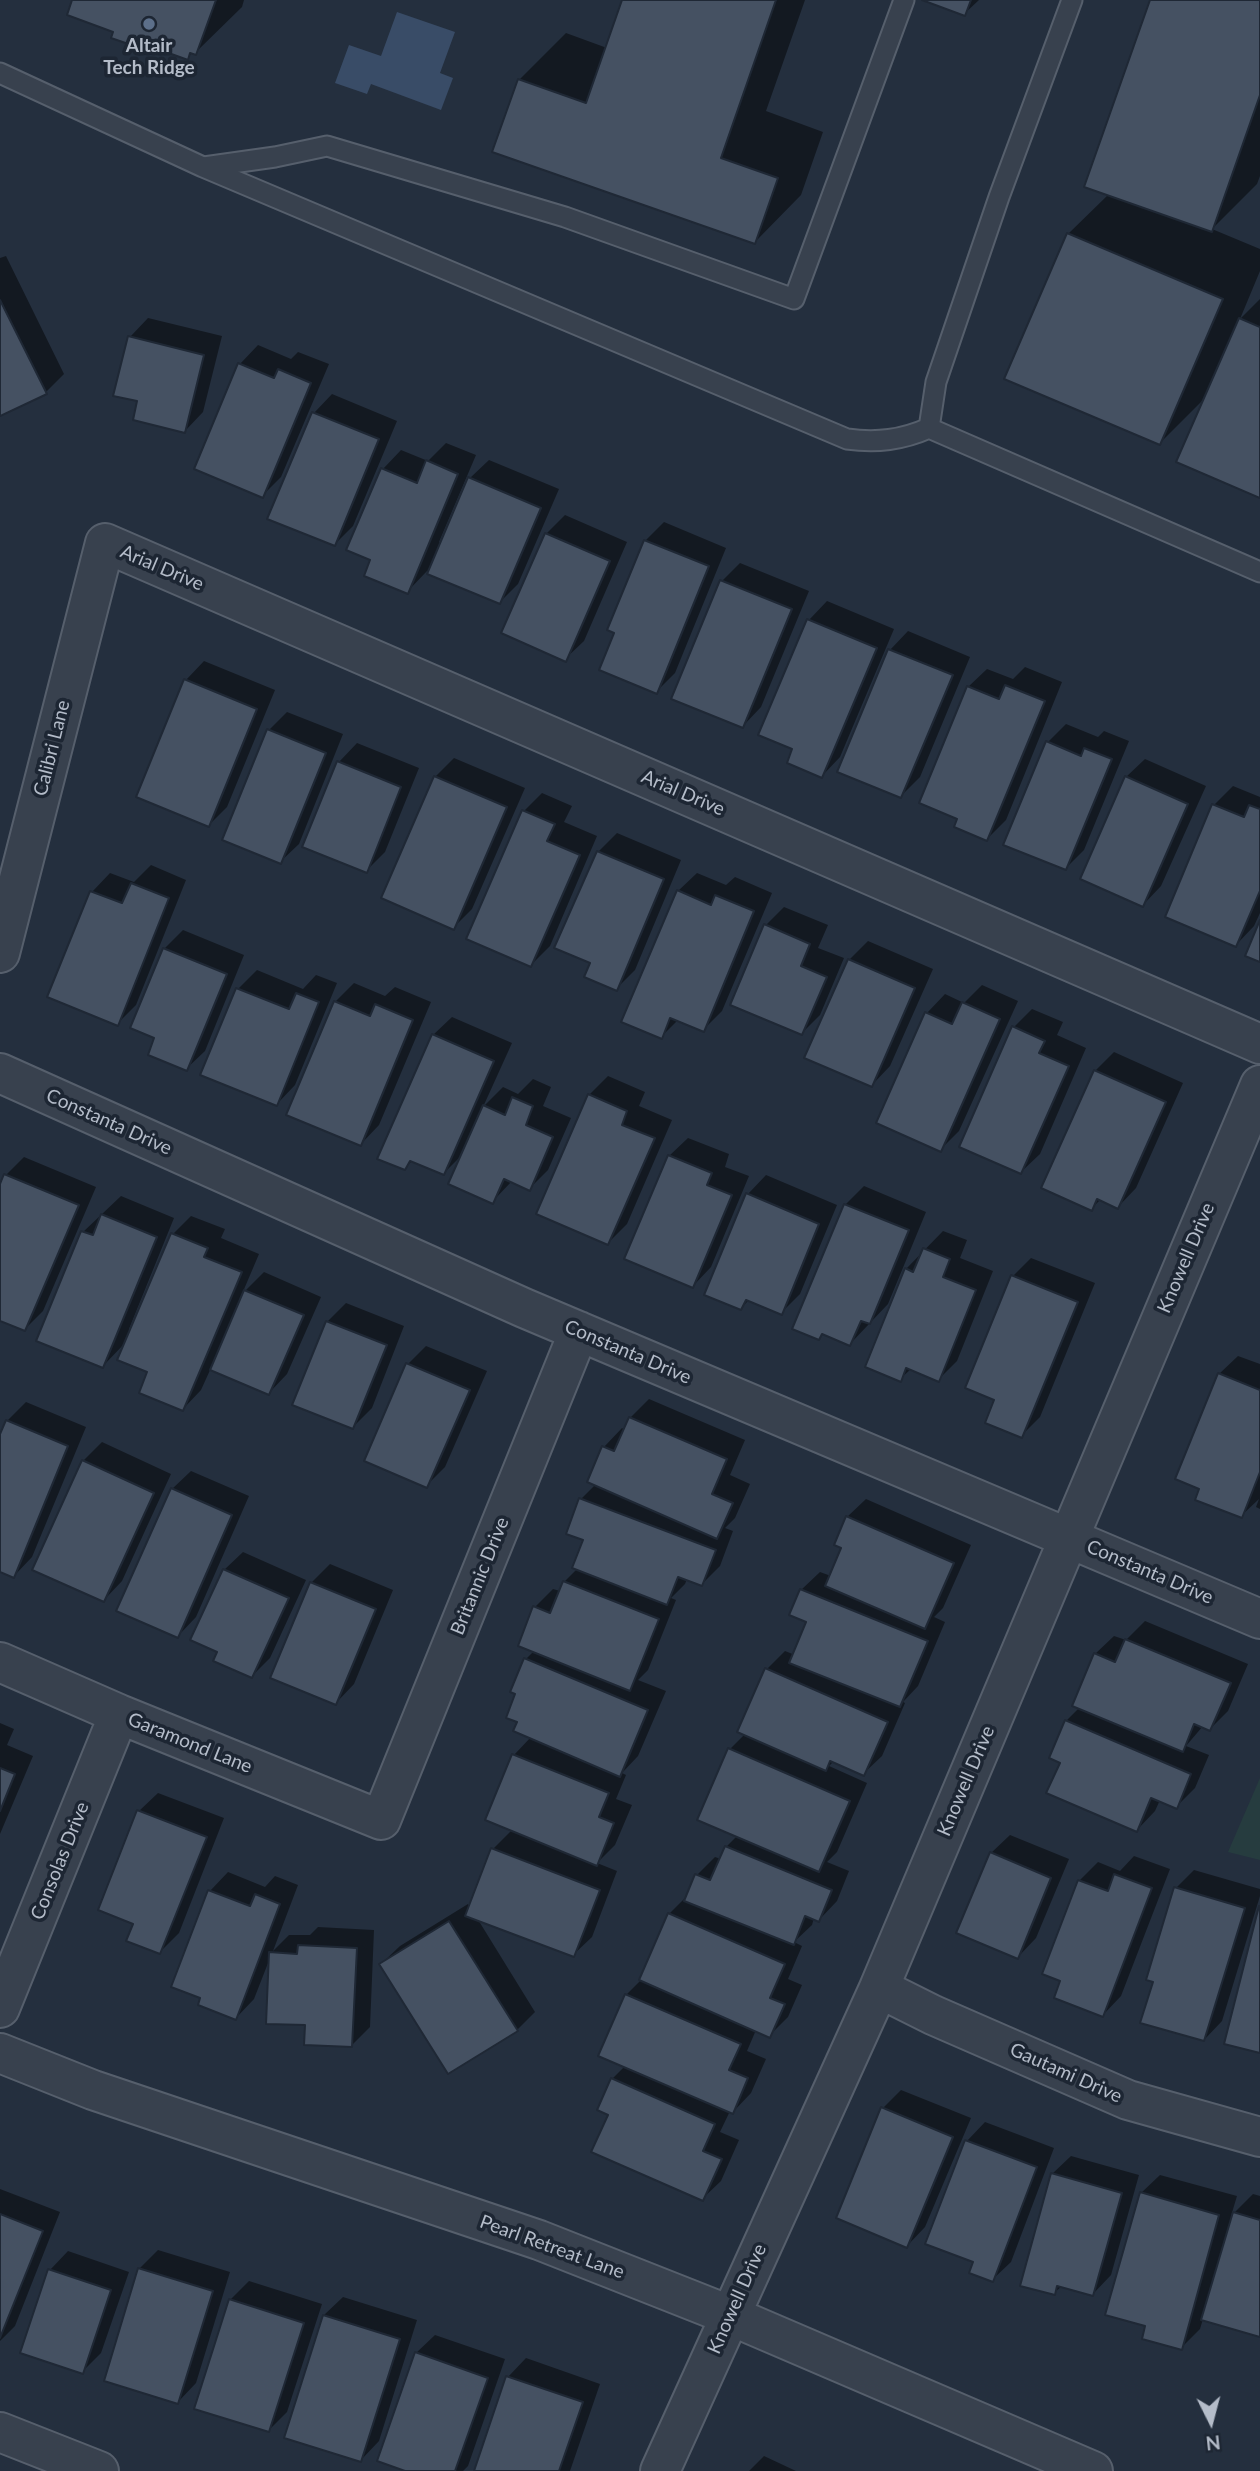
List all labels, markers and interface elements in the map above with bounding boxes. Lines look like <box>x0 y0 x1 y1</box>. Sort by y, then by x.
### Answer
marker: Altair Tech Ridge <box>141 16 157 32</box>
place label: Altair Tech Ridge <box>103 35 195 79</box>
street label: Arial Drive <box>117 540 207 596</box>
street label: Calibri Lane <box>29 698 75 798</box>
street label: Arial Drive <box>638 765 728 821</box>
street label: Constanta Drive <box>43 1084 175 1160</box>
street label: Knowell Drive <box>1152 1199 1220 1317</box>
street label: Constanta Drive <box>561 1315 695 1389</box>
street label: Britannic Drive <box>446 1514 514 1638</box>
street label: Constanta Drive <box>1083 1535 1217 1609</box>
street label: Garamond Lane <box>125 1708 255 1778</box>
street label: Knowell Drive <box>932 1722 1000 1840</box>
street label: Consolas Drive <box>26 1799 94 1923</box>
street label: Gautami Drive <box>1006 2038 1126 2108</box>
street label: Pearl Retreat Lane <box>477 2210 627 2284</box>
street label: Knowell Drive <box>703 2241 771 2357</box>
north arrow <box>1176 2387 1246 2457</box>
text: N <box>1205 2431 1222 2456</box>

